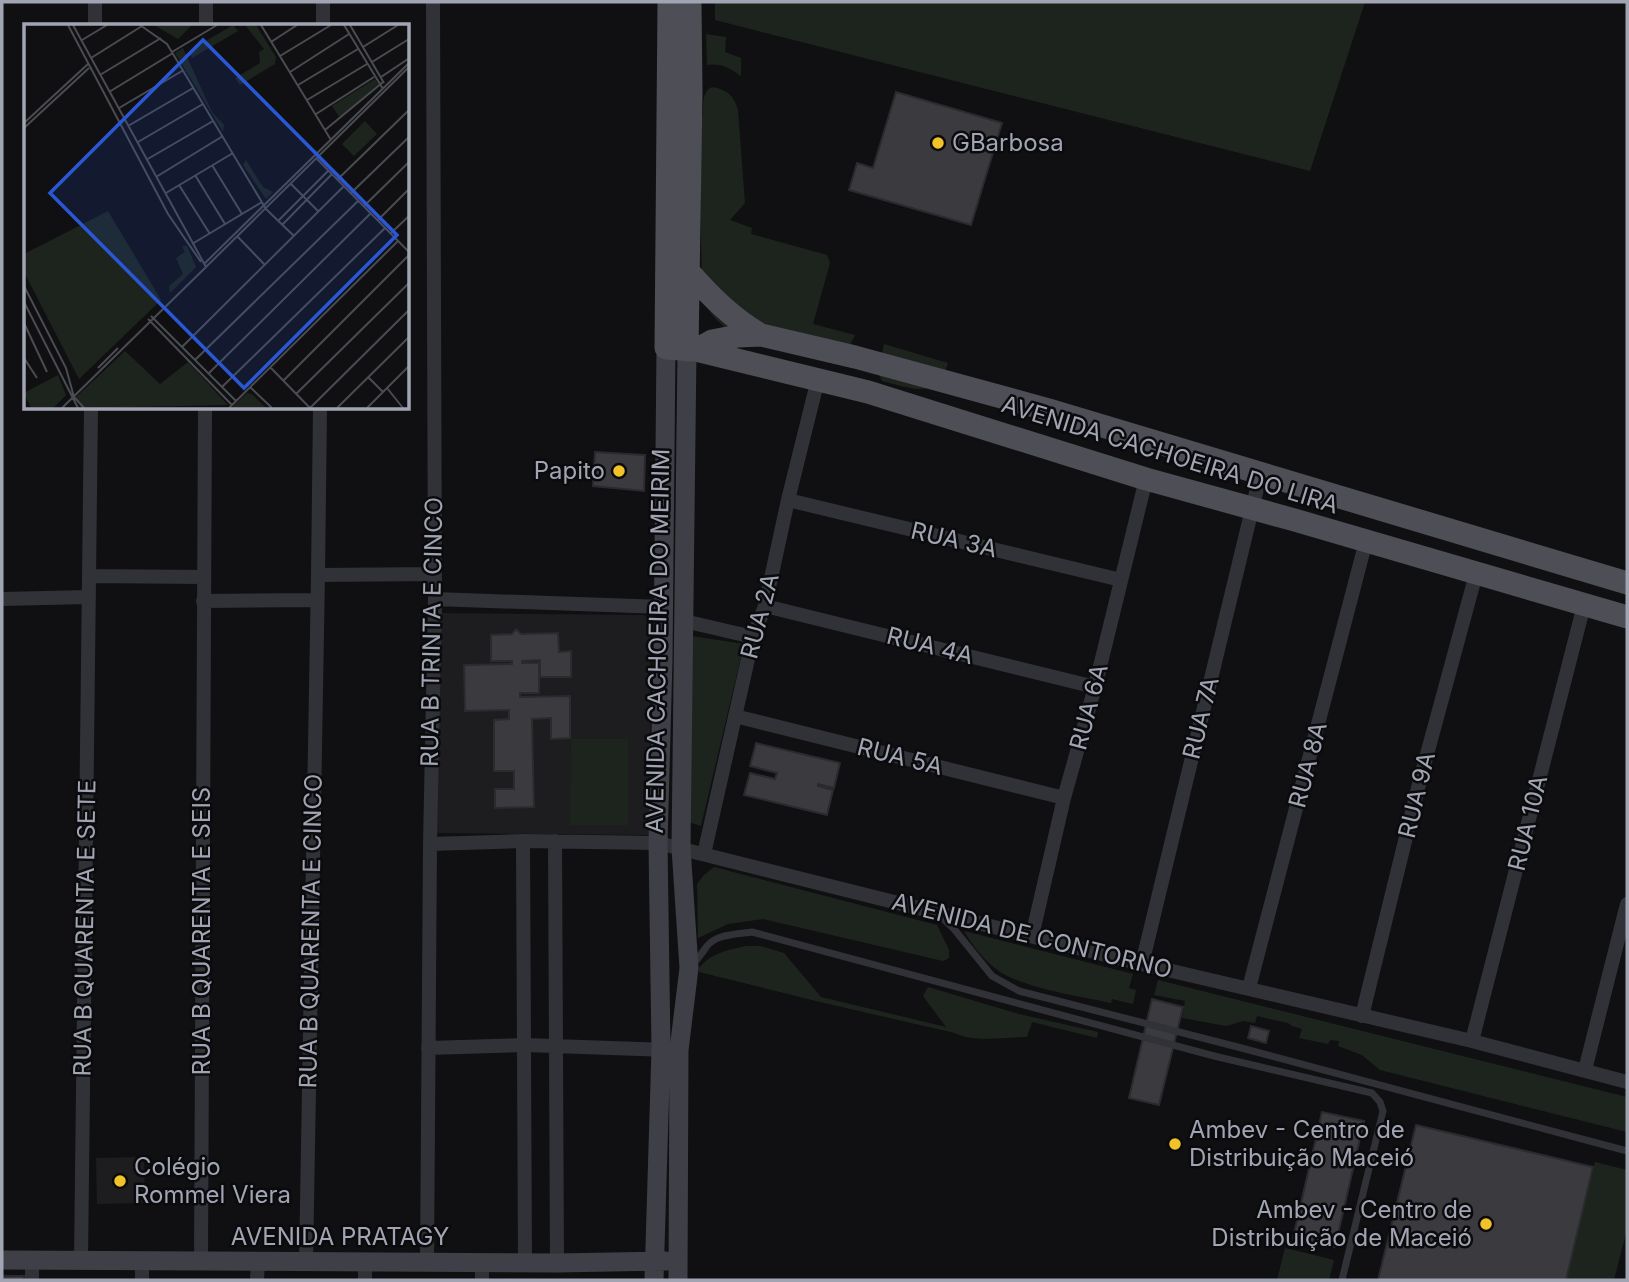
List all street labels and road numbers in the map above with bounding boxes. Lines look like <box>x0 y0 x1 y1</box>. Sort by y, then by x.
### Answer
street label: AVENIDA CACHOEIRA DO LIRA <box>998 389 1342 520</box>
street label: AVENIDA CACHOEIRA DO MEIRIM <box>640 448 675 834</box>
street label: RUA B TRINTA E CINCO <box>415 497 448 767</box>
street label: RUA 3A <box>908 516 1000 563</box>
street label: RUA 2A <box>734 570 785 662</box>
street label: RUA 4A <box>884 621 976 670</box>
street label: RUA 6A <box>1063 661 1114 753</box>
street label: RUA 7A <box>1176 674 1225 762</box>
street label: RUA 8A <box>1282 719 1333 811</box>
street label: RUA 5A <box>854 732 946 781</box>
street label: RUA 9A <box>1392 749 1441 841</box>
street label: RUA 10A <box>1502 772 1553 874</box>
street label: RUA B QUARENTA E CINCO <box>293 773 328 1089</box>
street label: RUA B QUARENTA E SETE <box>67 779 102 1076</box>
street label: RUA B QUARENTA E SEIS <box>187 787 216 1075</box>
street label: AVENIDA DE CONTORNO <box>889 887 1175 984</box>
street label: AVENIDA PRATAGY <box>231 1222 449 1251</box>

